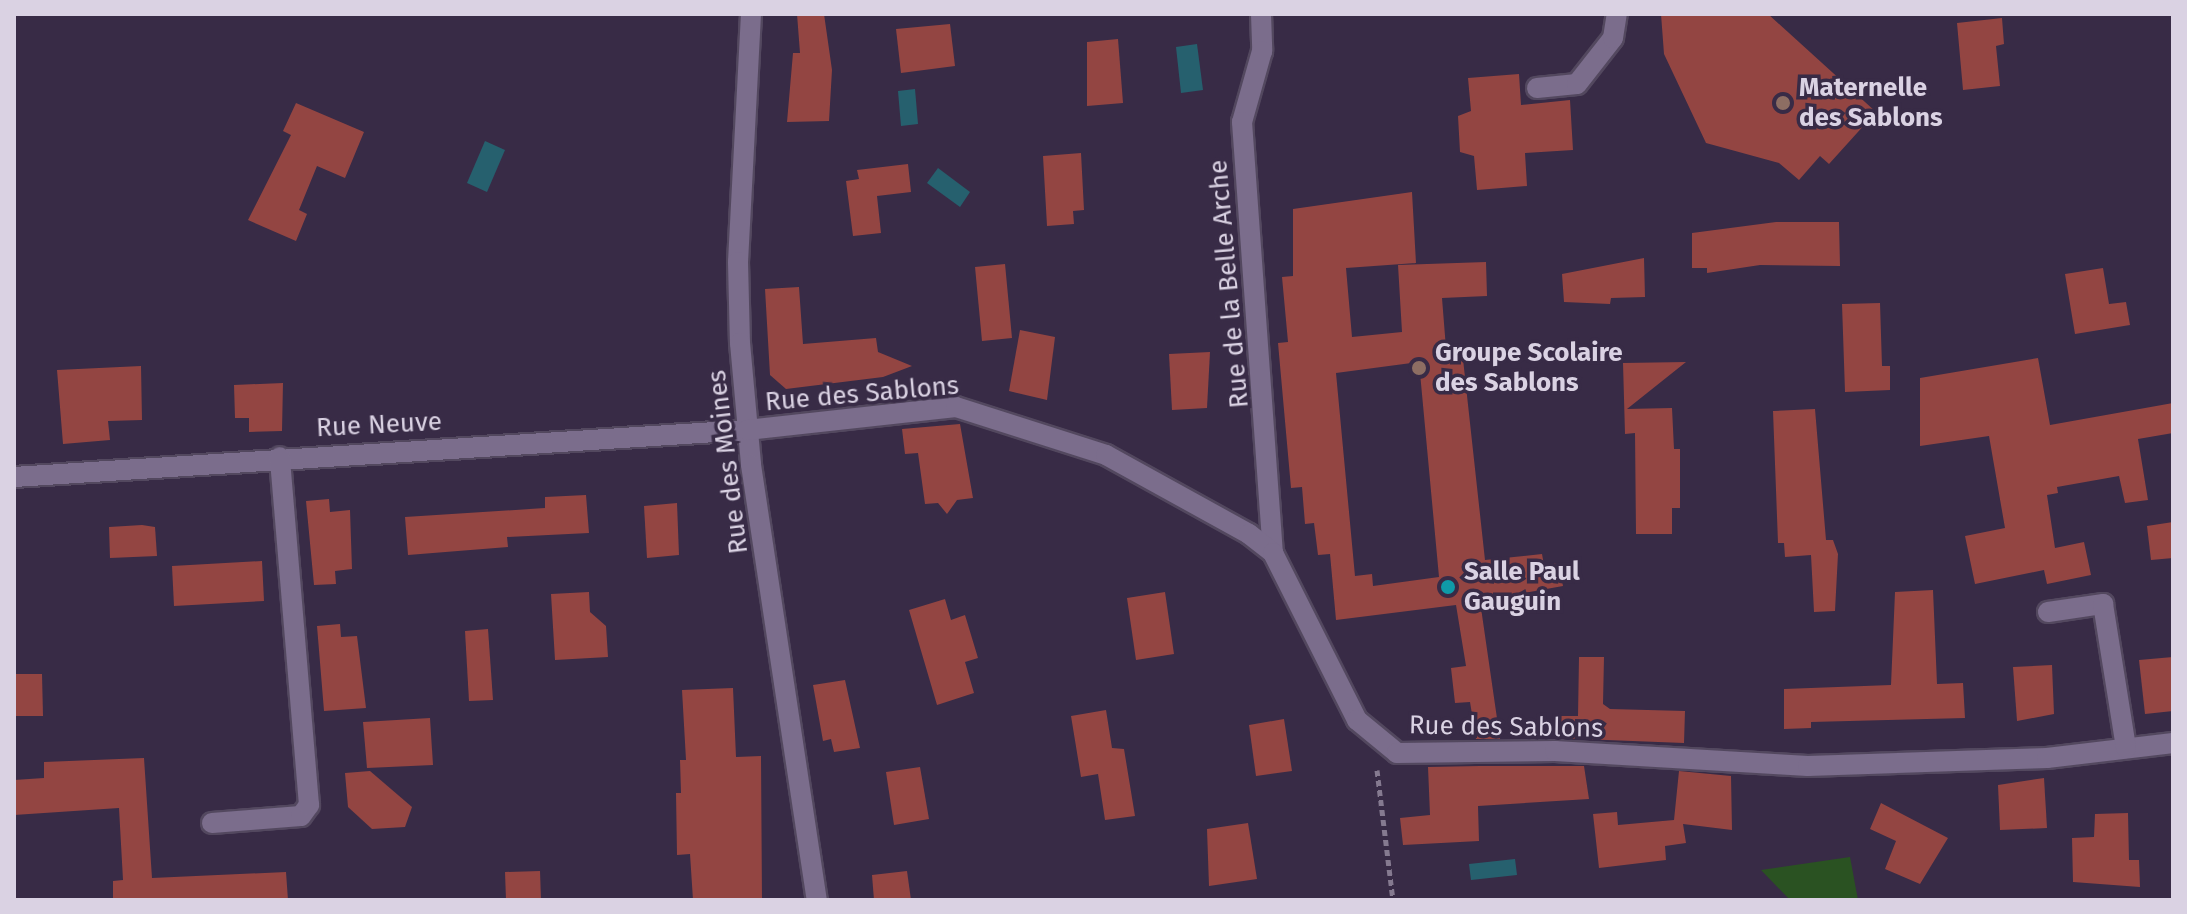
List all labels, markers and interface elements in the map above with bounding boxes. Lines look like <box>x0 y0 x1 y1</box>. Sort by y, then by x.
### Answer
place label: Maternelle des Sablons <box>1799 72 1943 134</box>
marker: Maternelle des Sablons <box>1774 94 1792 112</box>
street label: Rue de la Belle Arche <box>1203 159 1255 409</box>
place label: Groupe Scolaire des Sablons <box>1435 337 1623 398</box>
marker: Groupe Scolaire des Sablons <box>1410 359 1428 377</box>
street label: Rue des Moines <box>701 368 755 556</box>
street label: Rue des Sablons <box>764 370 960 418</box>
street label: Rue Neuve <box>315 406 443 444</box>
place label: Salle Paul Gauguin <box>1464 556 1580 618</box>
marker: Salle Paul Gauguin <box>1439 578 1457 596</box>
street label: Rue des Sablons <box>1409 710 1603 744</box>

